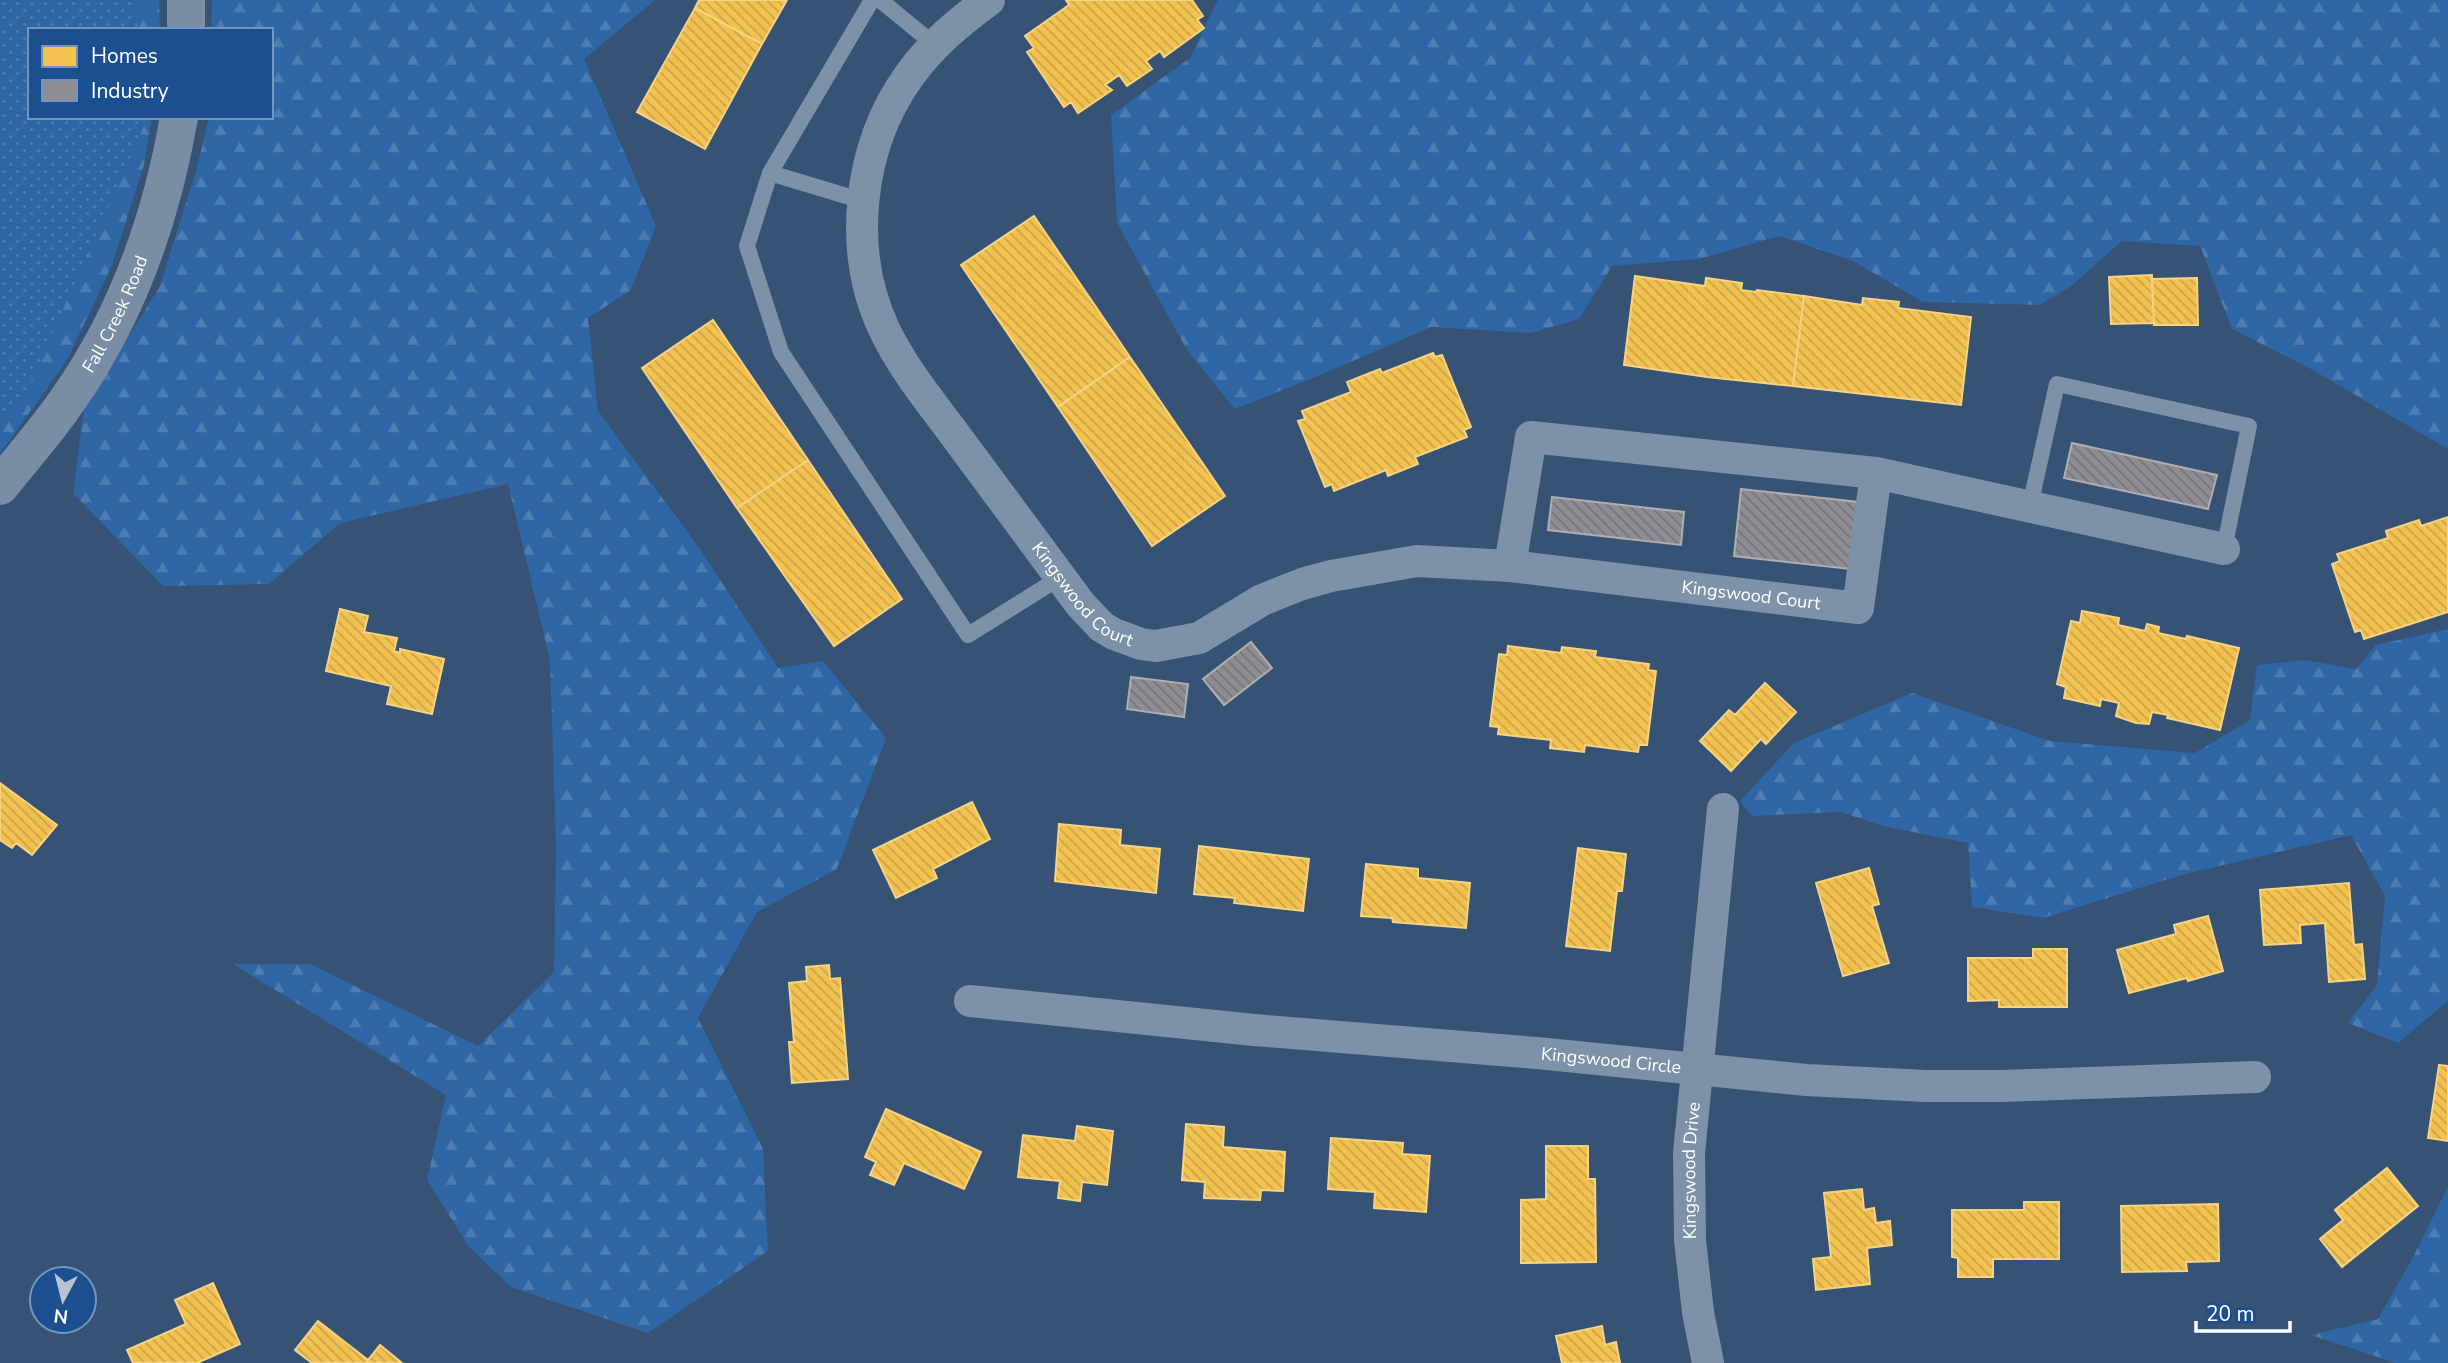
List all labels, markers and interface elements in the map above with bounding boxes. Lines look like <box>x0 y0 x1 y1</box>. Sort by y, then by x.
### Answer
legend <box>28 28 273 119</box>
text: Homes <box>91 42 158 70</box>
text: Industry <box>91 77 169 105</box>
street label: Fall Creek Road <box>77 252 153 377</box>
street label: Kingswood Court <box>1026 537 1137 652</box>
street label: Kingswood Court <box>1680 575 1823 615</box>
street label: Kingswood Circle <box>1540 1041 1682 1079</box>
street label: Kingswood Drive <box>1677 1101 1706 1239</box>
north arrow <box>28 1265 98 1335</box>
scale bar <box>2196 1290 2290 1334</box>
text: 20 m <box>2206 1300 2255 1328</box>
text: N <box>52 1302 70 1330</box>

